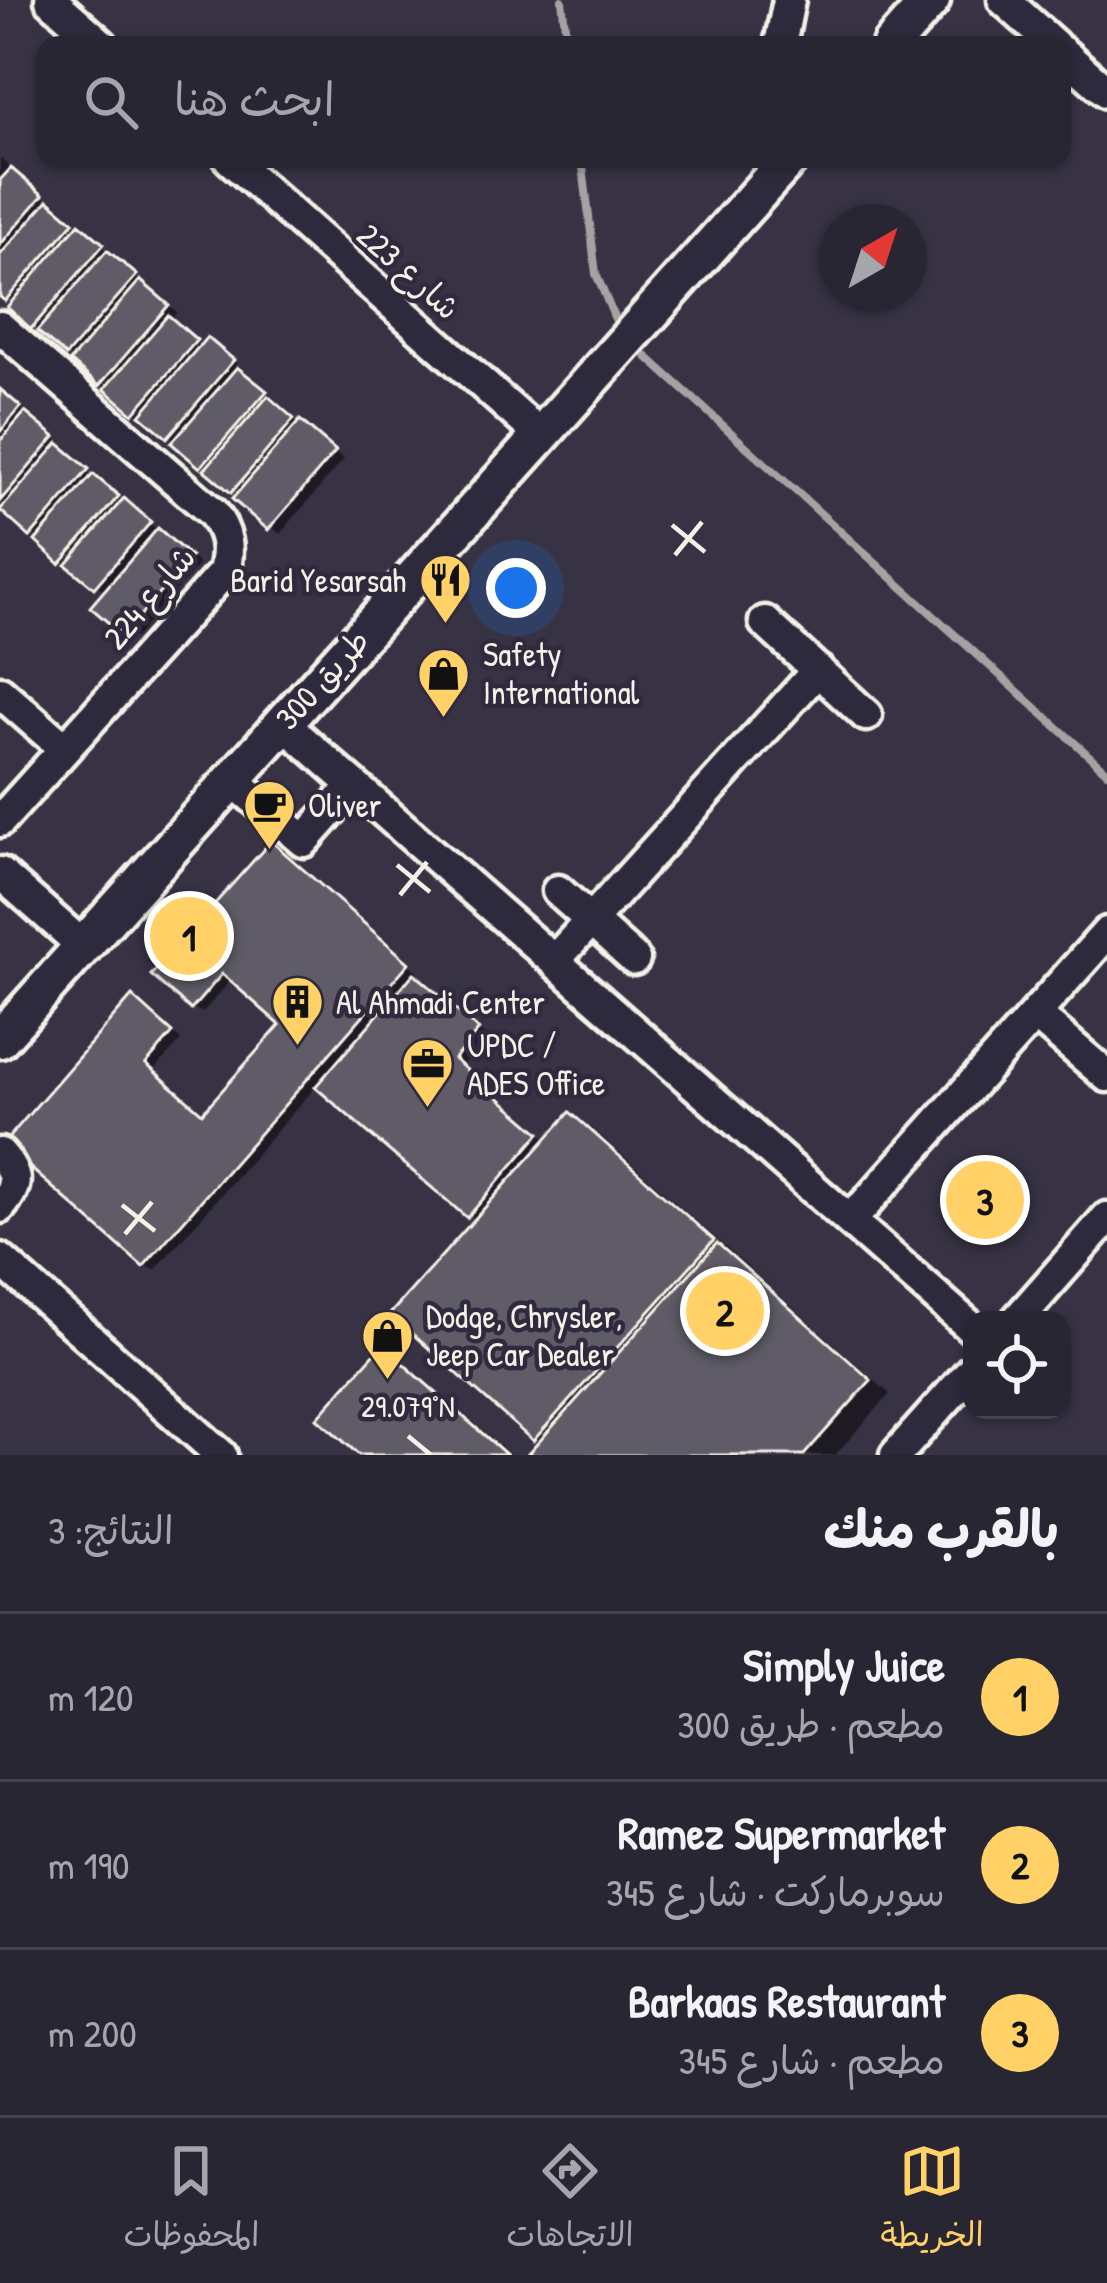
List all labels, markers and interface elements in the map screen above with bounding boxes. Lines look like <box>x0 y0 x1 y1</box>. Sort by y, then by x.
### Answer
search box <box>36 36 1071 168</box>
text: ابحث هنا <box>174 68 335 129</box>
icon: search <box>78 69 144 135</box>
north arrow <box>819 204 927 312</box>
street label: شارع 223 <box>347 213 470 331</box>
street label: شارع 224 <box>93 536 207 659</box>
restaurant icon: Barid Yesarsah <box>417 552 473 626</box>
place label: Barid Yesarsah <box>230 558 406 602</box>
your location <box>486 558 546 618</box>
street label: طريق 300 <box>265 619 379 739</box>
place label: Safety International <box>483 632 640 714</box>
shop icon: Safety International <box>416 645 472 719</box>
cafe icon: Oliver <box>241 777 297 851</box>
place label: Oliver <box>308 783 382 827</box>
pin: 1 <box>150 891 228 981</box>
building icon: Al Ahmadi Center <box>269 974 325 1048</box>
place label: Al Ahmadi Center <box>336 980 545 1024</box>
place label: UPDC / ADES Office <box>467 1023 605 1105</box>
office icon: UPDC / ADES Office <box>400 1036 456 1110</box>
pin: 3 <box>946 1155 1024 1245</box>
pin: 2 <box>686 1266 764 1356</box>
place label: Dodge, Chrysler, Jeep Car Dealer <box>426 1294 623 1377</box>
shop icon: Dodge, Chrysler, Jeep Car Dealer <box>359 1307 415 1381</box>
map controls <box>963 1311 1071 1419</box>
button: locate <box>963 1311 1071 1419</box>
text: 29.079°N <box>361 1386 455 1426</box>
text: بالقرب منك <box>824 1494 1059 1563</box>
text: النتائج: 3 <box>48 1503 173 1556</box>
text: Simply Juice <box>743 1634 945 1695</box>
text: 120 m <box>48 1670 133 1723</box>
text: 1 <box>1013 1670 1027 1723</box>
text: مطعم · طريق 300 <box>677 1697 945 1750</box>
text: Ramez Supermarket <box>618 1802 945 1863</box>
text: 190 m <box>48 1838 129 1891</box>
text: 2 <box>1011 1838 1029 1891</box>
text: سوبرماركت · شارع 345 <box>606 1865 945 1918</box>
text: Barkaas Restaurant <box>628 1970 945 2031</box>
text: 200 m <box>48 2006 137 2059</box>
text: 3 <box>1011 2006 1029 2059</box>
text: مطعم · شارع 345 <box>679 2033 945 2086</box>
tab: المحفوظات <box>123 2138 259 2264</box>
tab: الاتجاهات <box>506 2138 634 2264</box>
tab: الخريطة <box>881 2138 984 2264</box>

